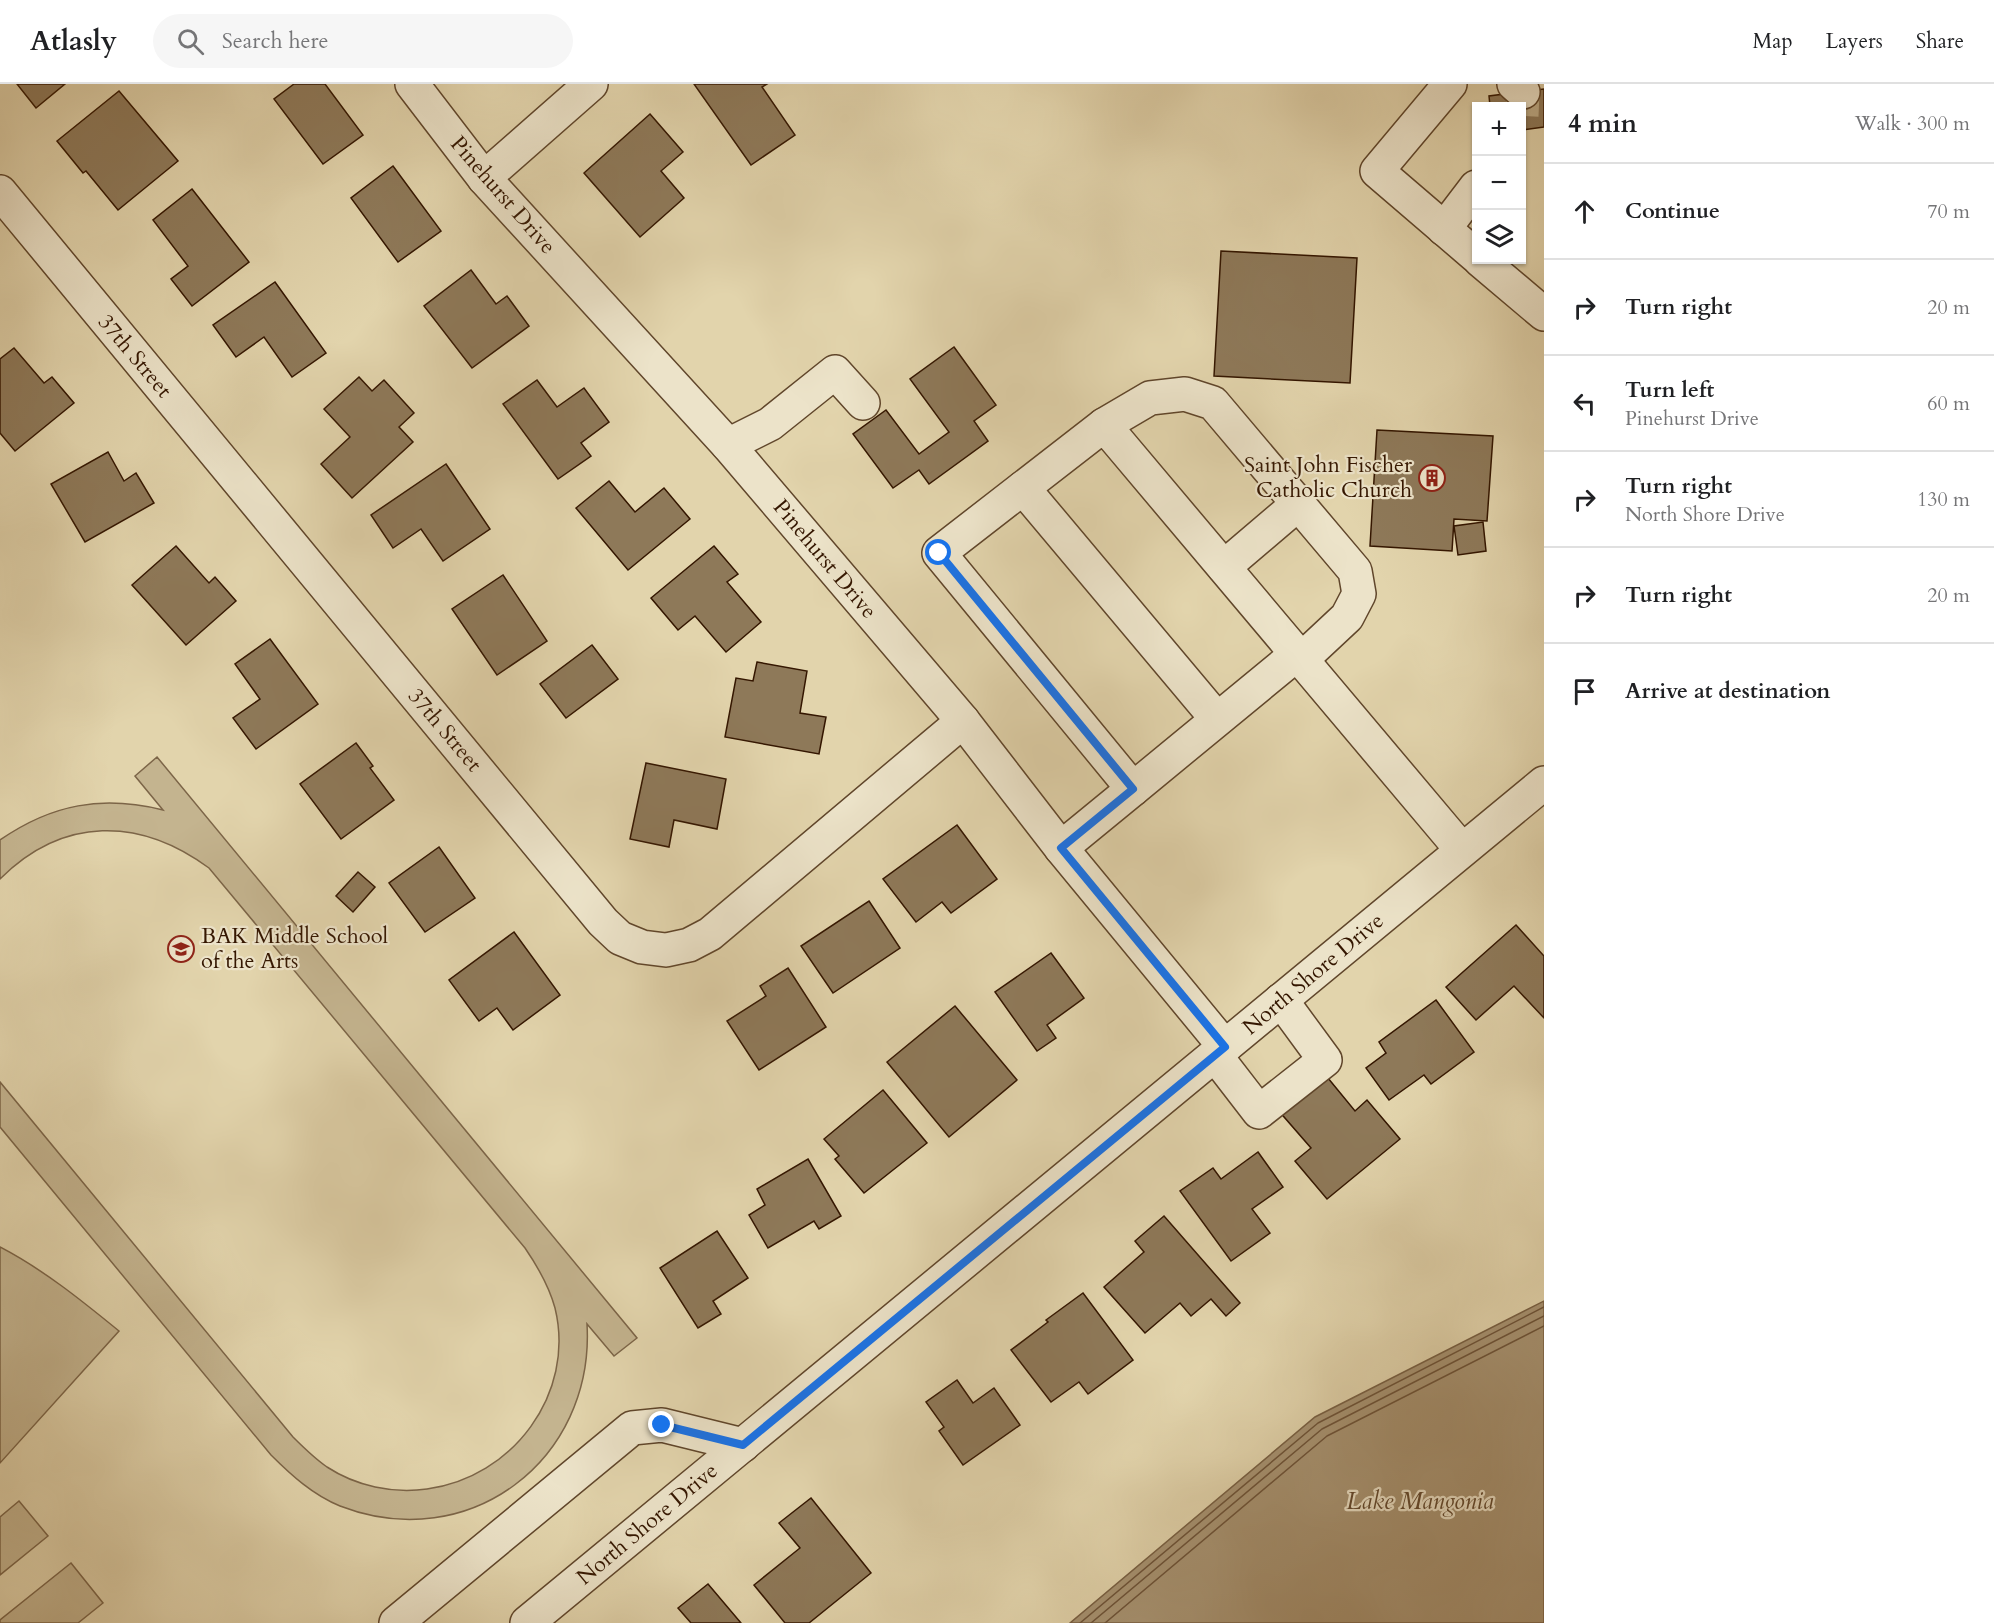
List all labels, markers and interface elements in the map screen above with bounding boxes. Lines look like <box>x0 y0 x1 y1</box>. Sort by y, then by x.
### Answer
search box <box>153 14 573 68</box>
text: Atlasly <box>30 22 117 60</box>
icon: search <box>174 25 207 58</box>
text: Search here <box>222 26 328 56</box>
text: Map <box>1753 27 1793 56</box>
text: Layers <box>1826 27 1883 56</box>
text: Share <box>1916 27 1964 56</box>
map controls <box>1472 102 1526 264</box>
button: + <box>1472 102 1526 156</box>
text: 4 min <box>1568 106 1637 141</box>
text: Walk · 300 m <box>1855 110 1970 137</box>
street label: Pinehurst Drive <box>443 130 563 260</box>
button: − <box>1472 156 1526 210</box>
icon: ahead <box>1568 195 1601 228</box>
text: Continue <box>1625 196 1720 226</box>
text: 70 m <box>1927 198 1970 225</box>
button: layers <box>1472 210 1526 264</box>
icon: right <box>1568 291 1601 324</box>
text: Turn right <box>1625 292 1732 322</box>
text: 20 m <box>1927 294 1970 321</box>
street label: 37th Street <box>91 308 179 404</box>
text: Turn left <box>1625 375 1714 405</box>
icon: left <box>1568 387 1601 420</box>
text: 60 m <box>1927 390 1970 417</box>
text: Pinehurst Drive <box>1625 405 1759 432</box>
place label: Saint John Fischer Catholic Church <box>1244 450 1413 505</box>
building icon: Saint John Fischer Catholic Church <box>1417 463 1447 493</box>
text: Turn right <box>1625 471 1732 501</box>
icon: right <box>1568 483 1601 516</box>
text: 130 m <box>1917 486 1970 513</box>
street label: Pinehurst Drive <box>766 493 884 625</box>
text: North Shore Drive <box>1625 501 1785 528</box>
route start <box>925 539 951 565</box>
icon: right <box>1568 579 1601 612</box>
text: Turn right <box>1625 580 1732 610</box>
text: 20 m <box>1927 582 1970 609</box>
icon: arrive <box>1568 675 1601 708</box>
text: Arrive at destination <box>1625 676 1830 706</box>
street label: 37th Street <box>401 682 489 778</box>
street label: North Shore Drive <box>1236 906 1390 1042</box>
place label: BAK Middle School of the Arts <box>201 921 389 976</box>
school or university icon: BAK Middle School of the Arts <box>166 934 196 964</box>
route end <box>648 1411 674 1437</box>
street label: North Shore Drive <box>570 1456 724 1592</box>
water label: Lake Mangonia <box>1346 1485 1494 1518</box>

